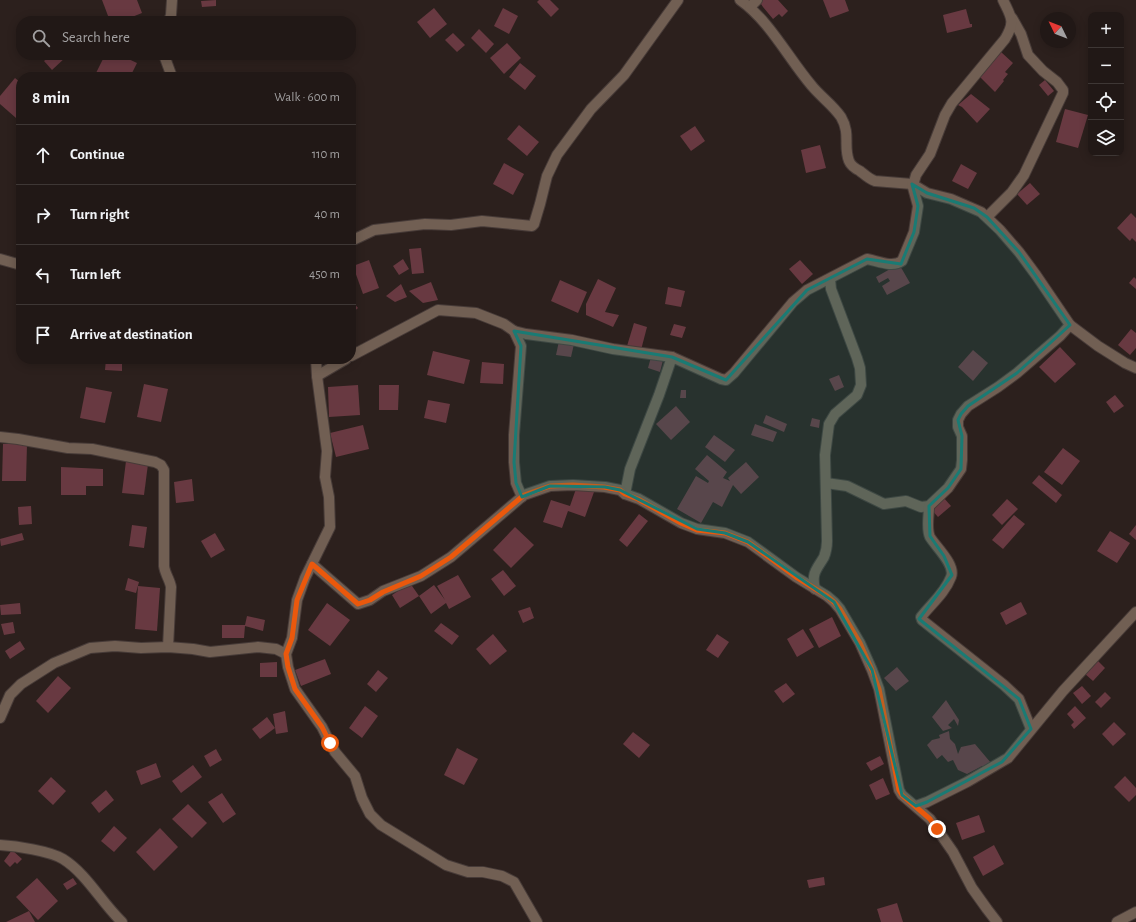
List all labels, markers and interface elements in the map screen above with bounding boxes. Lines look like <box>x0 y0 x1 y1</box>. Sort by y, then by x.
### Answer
north arrow <box>1040 12 1076 48</box>
map controls <box>1088 12 1124 156</box>
button: + <box>1088 12 1124 48</box>
search box <box>16 16 356 60</box>
icon: search <box>30 27 52 49</box>
text: Search here <box>62 30 130 45</box>
button: − <box>1088 48 1124 84</box>
button: locate <box>1088 84 1124 120</box>
text: 8 min <box>32 89 70 106</box>
text: Walk · 600 m <box>274 91 340 104</box>
button: layers <box>1088 120 1124 156</box>
icon: ahead <box>32 144 54 166</box>
text: Continue <box>70 147 125 162</box>
text: 110 m <box>312 148 340 161</box>
icon: right <box>32 204 54 226</box>
text: Turn right <box>70 207 129 222</box>
text: 40 m <box>314 208 340 221</box>
icon: left <box>32 264 54 286</box>
text: Turn left <box>70 267 121 282</box>
text: 450 m <box>309 268 340 281</box>
icon: arrive <box>32 324 54 346</box>
text: Arrive at destination <box>70 327 193 342</box>
route start <box>321 734 339 752</box>
route end <box>928 820 946 838</box>

